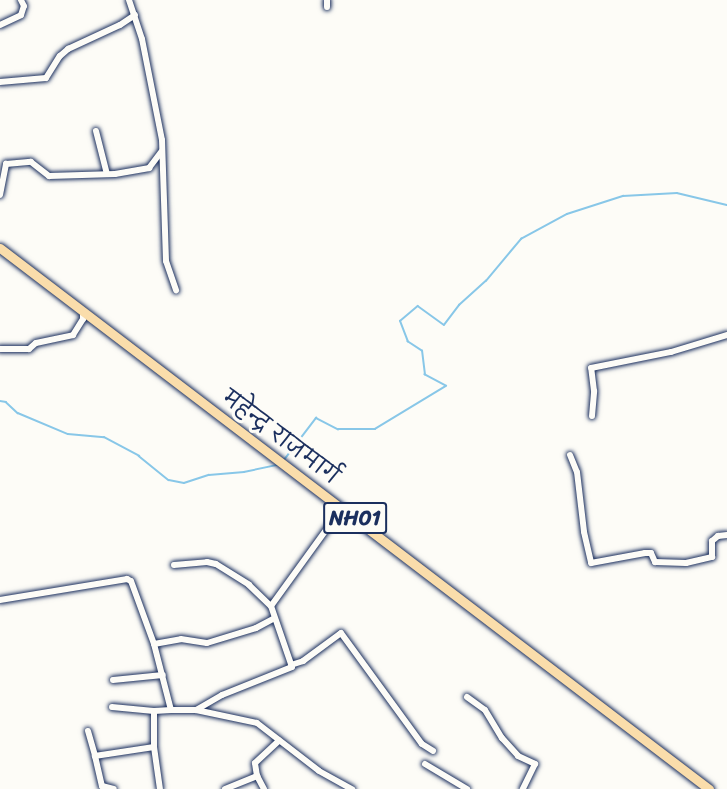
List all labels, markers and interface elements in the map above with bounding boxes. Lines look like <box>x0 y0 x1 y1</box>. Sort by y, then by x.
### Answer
street label: महेन्द्र राजमार्ग <box>217 384 345 490</box>
road number: NH01 <box>322 500 388 536</box>

